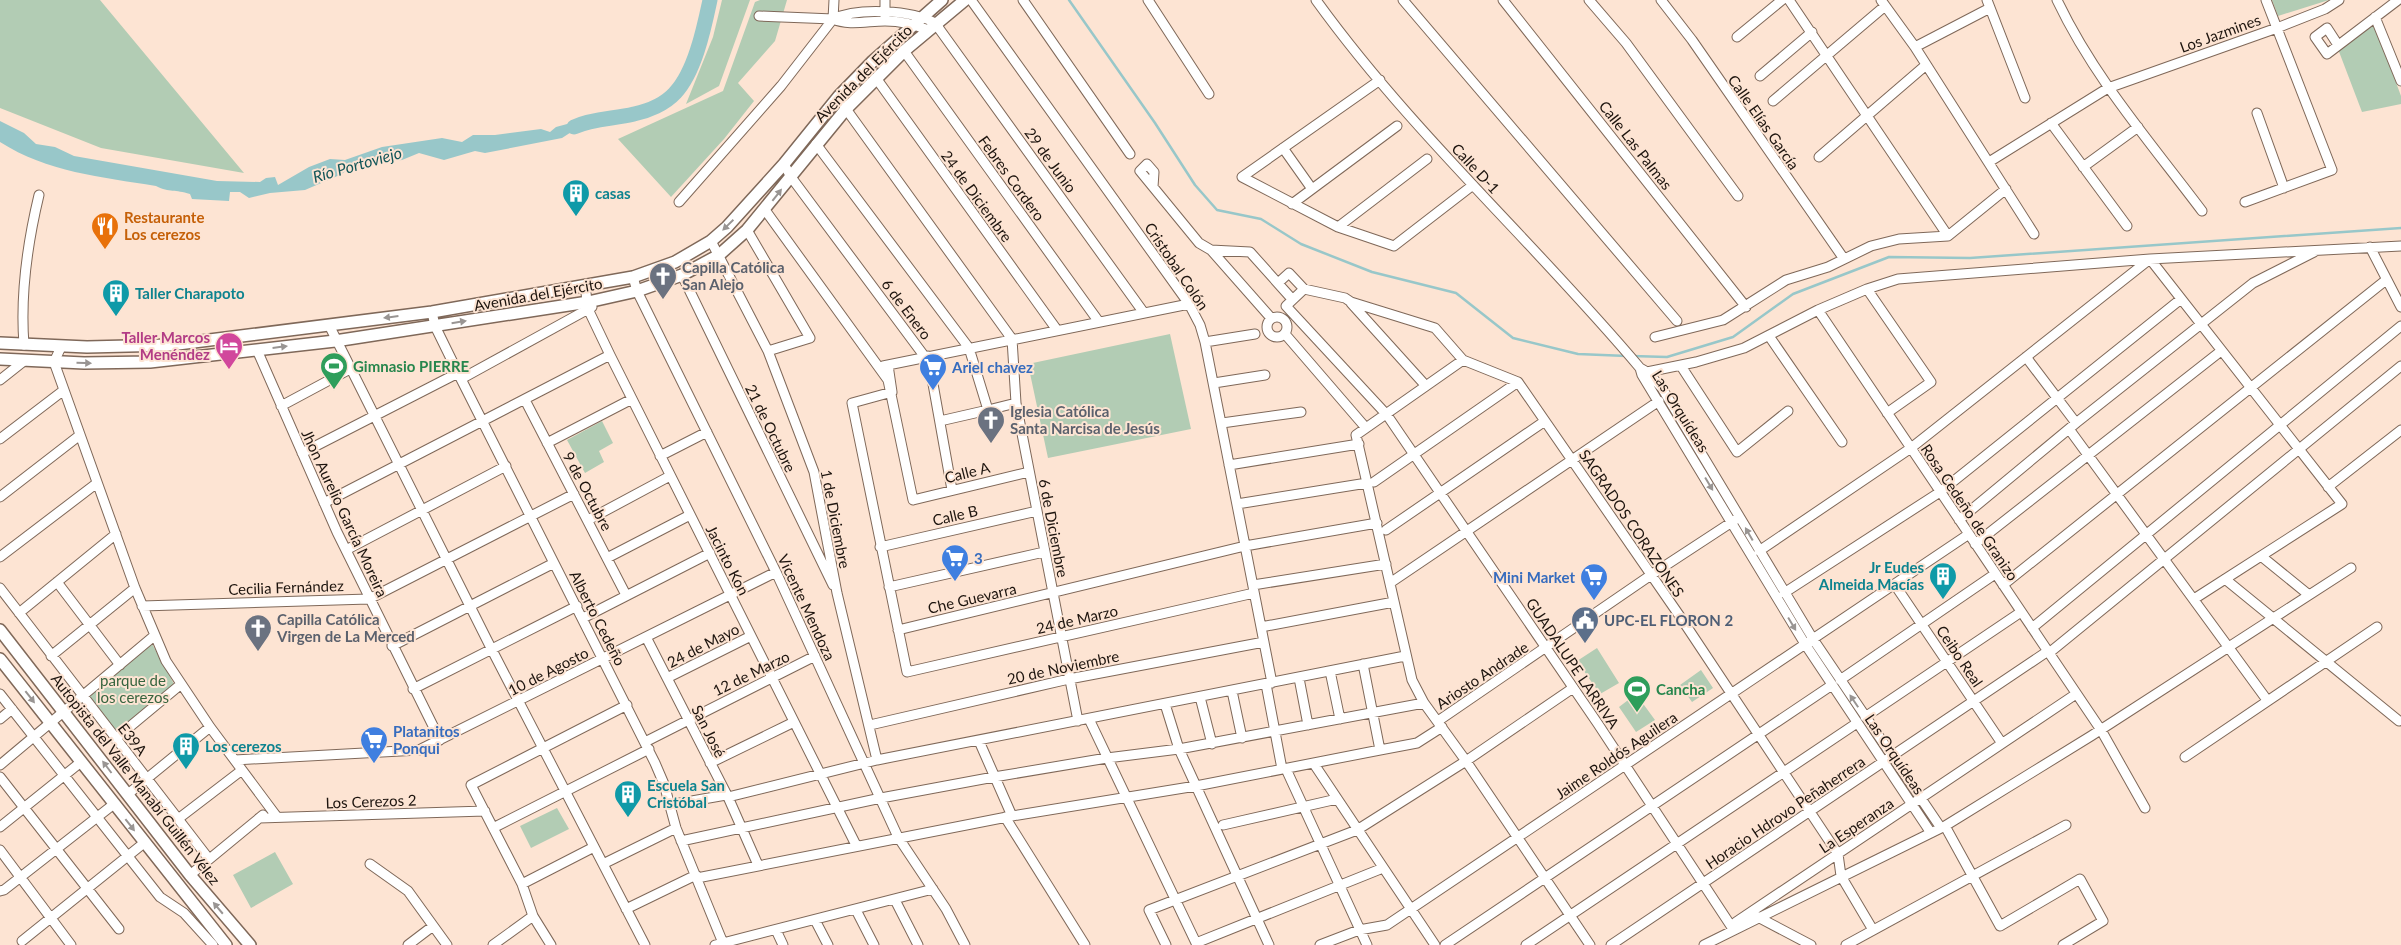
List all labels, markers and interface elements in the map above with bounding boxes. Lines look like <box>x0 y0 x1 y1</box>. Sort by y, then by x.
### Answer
street label: Los Jazmines <box>2177 10 2263 56</box>
street label: Avenida del Ejército <box>811 21 915 125</box>
street label: Calle Elías García <box>1725 71 1803 173</box>
street label: Calle Las Palmas <box>1596 97 1676 193</box>
street label: 29 de Junio <box>1021 124 1081 196</box>
street label: Febres Cordero <box>975 132 1049 224</box>
street label: Calle D-1 <box>1448 139 1504 197</box>
water label: Río Portoviejo <box>310 142 404 186</box>
street label: 24 de Diciembre <box>938 147 1016 245</box>
building icon: casas <box>561 178 591 217</box>
place label: casas <box>595 184 631 202</box>
one-way arrow <box>772 188 782 201</box>
place label: Restaurante Los cerezos <box>124 208 204 243</box>
restaurant icon: Restaurante Los cerezos <box>90 211 120 250</box>
one-way arrow <box>722 219 734 231</box>
street label: Cristobal Colón <box>1141 219 1213 313</box>
place label: Capilla Católica San Alejo <box>682 258 785 293</box>
church icon: Capilla Católica San Alejo <box>648 261 678 300</box>
street label: Avenida del Ejército <box>472 274 604 314</box>
street label: 6 de Enero <box>878 275 936 343</box>
building icon: Taller Charapoto <box>101 278 131 317</box>
place label: Taller Charapoto <box>135 284 245 302</box>
one-way arrow <box>382 313 398 321</box>
one-way arrow <box>451 318 467 326</box>
place label: Taller Marcos Menéndez <box>121 328 210 363</box>
hotel icon: Taller Marcos Menéndez <box>214 331 244 370</box>
one-way arrow <box>273 343 289 351</box>
sports icon: Gimnasio PIERRE <box>319 351 349 390</box>
supermarket icon: Ariel chavez <box>918 352 948 391</box>
place label: Gimnasio PIERRE <box>353 357 470 375</box>
place label: Ariel chavez <box>951 358 1033 376</box>
one-way arrow <box>76 359 92 367</box>
street label: Las Orquídeas <box>1649 367 1713 455</box>
street label: 21 de Octubre <box>742 381 800 475</box>
place label: Iglesia Católica Santa Narcisa de Jesús <box>1010 402 1160 437</box>
church icon: Iglesia Católica Santa Narcisa de Jesús <box>976 405 1006 444</box>
street label: Jhon Aurelio García Moreira <box>298 426 392 600</box>
street label: Rosa Cedeño de Granizo <box>1918 440 2022 584</box>
street label: SAGRADOS CORAZONES <box>1576 446 1688 600</box>
street label: 9 de Octubre <box>560 448 616 534</box>
street label: Calle A <box>943 458 992 486</box>
street label: 1 de Diciembre <box>818 468 854 570</box>
street label: 6 de Diciembre <box>1036 477 1072 579</box>
one-way arrow <box>1704 478 1713 491</box>
street label: Calle B <box>931 501 979 529</box>
street label: Jacinto Kon <box>703 522 753 598</box>
one-way arrow <box>1745 527 1754 540</box>
supermarket icon: 3 <box>940 543 970 582</box>
place label: 3 <box>974 549 983 567</box>
street label: Vicente Mendoza <box>775 551 839 663</box>
place label: Jr Eudes Almeida Macías <box>1818 558 1924 593</box>
building icon: Jr Eudes Almeida Macías <box>1928 561 1958 600</box>
supermarket icon: Mini Market <box>1579 562 1609 601</box>
street label: Alberto Cedeño <box>566 568 630 668</box>
place label: Mini Market <box>1493 568 1575 586</box>
street label: Cecilia Fernández <box>228 576 344 598</box>
street label: Che Guevarra <box>926 579 1018 617</box>
street label: GUADALUPE LARRIVA <box>1523 594 1624 732</box>
street label: 24 de Marzo <box>1034 601 1120 637</box>
public building icon: UPC-EL FLORON 2 <box>1570 605 1600 644</box>
place label: Capilla Católica Virgen de La Merced <box>276 610 415 645</box>
place label: UPC-EL FLORON 2 <box>1604 611 1733 629</box>
church icon: Capilla Católica Virgen de La Merced <box>243 613 273 652</box>
one-way arrow <box>1788 617 1797 630</box>
street label: 24 de Mayo <box>664 619 742 671</box>
street label: Ceibo Real <box>1933 622 1987 690</box>
street label: Ariosto Andrade <box>1432 637 1532 712</box>
street label: 10 de Agosto <box>505 643 591 699</box>
street label: 20 de Noviembre <box>1005 646 1121 688</box>
street label: 12 de Marzo <box>710 647 792 699</box>
street label: Autopista del Valle Manabí Guillén Vélez <box>48 670 224 888</box>
park label: parque de los cerezos <box>97 671 169 706</box>
sports icon: Cancha <box>1622 674 1652 713</box>
place label: Cancha <box>1656 680 1705 698</box>
one-way arrow <box>25 690 36 703</box>
one-way arrow <box>1850 694 1859 708</box>
street label: San José <box>688 702 730 760</box>
street label: Jaime Roldós Aguilera <box>1552 708 1680 802</box>
street label: Las Orquídeas <box>1861 710 1929 798</box>
street label: E39A <box>115 719 152 759</box>
place label: Platanitos Ponqui <box>393 722 460 757</box>
supermarket icon: Platanitos Ponqui <box>359 725 389 764</box>
building icon: Los cerezos <box>171 731 201 770</box>
place label: Los cerezos <box>205 737 282 755</box>
street label: Horacio Hdrovo Peñaherrera <box>1702 752 1868 872</box>
one-way arrow <box>101 761 112 774</box>
place label: Escuela San Cristóbal <box>647 776 725 811</box>
building icon: Escuela San Cristóbal <box>613 779 643 818</box>
street label: Los Cerezos 2 <box>325 790 417 812</box>
street label: La Esperanza <box>1815 794 1897 856</box>
one-way arrow <box>124 818 135 831</box>
one-way arrow <box>212 902 223 915</box>

